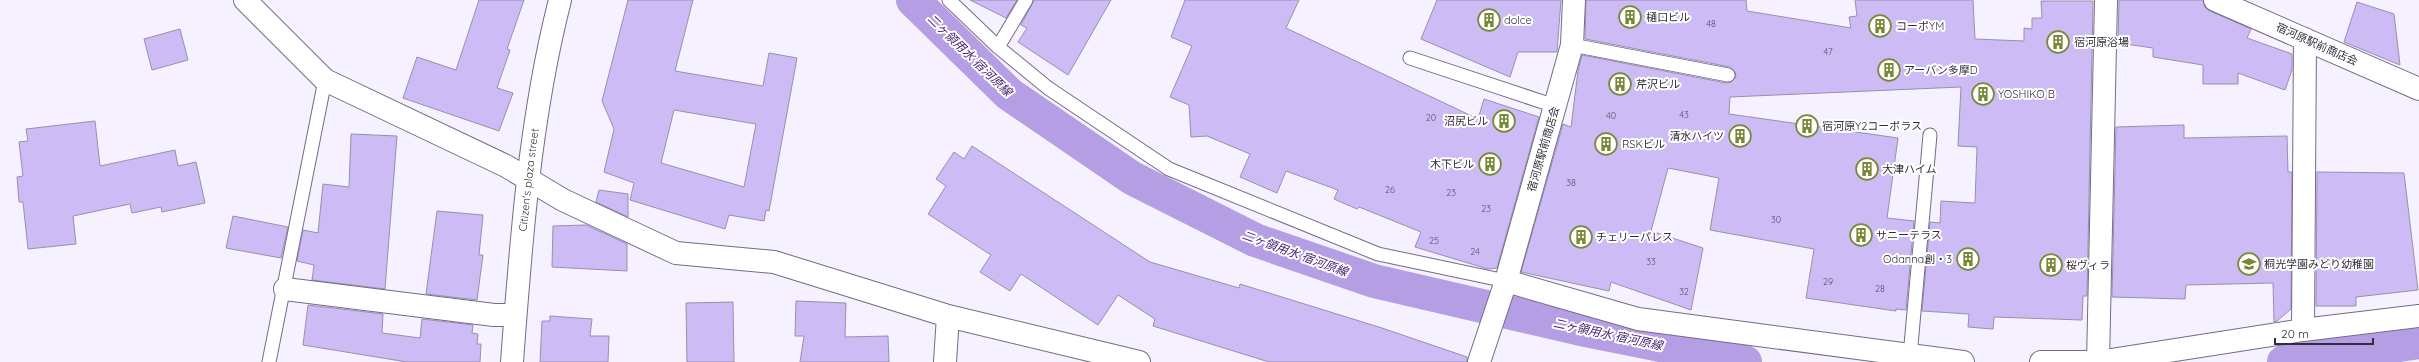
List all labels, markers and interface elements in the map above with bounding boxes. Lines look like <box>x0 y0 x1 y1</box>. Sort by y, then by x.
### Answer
building icon: 樋口ビル <box>1617 4 1643 30</box>
building icon: dolce <box>1476 7 1502 33</box>
place label: 樋口ビル <box>1646 10 1690 24</box>
water label: 二ヶ領用水 宿河原線 <box>925 11 1017 100</box>
place label: dolce <box>1504 13 1532 27</box>
building icon: コーポYM <box>1867 13 1893 39</box>
house number: 48 <box>1706 18 1716 29</box>
place label: コーポYM <box>1896 19 1944 33</box>
street label: 宿河原駅前商店会 <box>2274 20 2360 68</box>
building icon: 宿河原浴場 <box>2045 29 2071 55</box>
place label: 宿河原浴場 <box>2074 35 2129 49</box>
house number: 47 <box>1823 46 1833 57</box>
building icon: アーバン多摩D <box>1876 57 1902 83</box>
place label: アーバン多摩D <box>1904 63 1978 77</box>
building icon: 芹沢ビル <box>1607 71 1633 97</box>
place label: 芹沢ビル <box>1636 77 1680 91</box>
building icon: YOSHIKO B <box>1970 81 1996 107</box>
place label: YOSHIKO B <box>1998 87 2055 101</box>
street label: 宿河原駅前商店会 <box>1524 105 1562 193</box>
building icon: 沼尻ビル <box>1491 108 1517 134</box>
house number: 43 <box>1679 109 1689 120</box>
house number: 40 <box>1606 110 1616 121</box>
house number: 20 <box>1426 112 1436 123</box>
building icon: 宿河原Y2コーポラス <box>1794 113 1820 139</box>
place label: 沼尻ビル <box>1444 114 1488 128</box>
place label: 宿河原Y2コーポラス <box>1822 119 1922 133</box>
building icon: 清水ハイツ <box>1727 123 1753 149</box>
street label: Citizen's plaza street <box>516 127 542 232</box>
place label: 清水ハイツ <box>1669 129 1724 143</box>
building icon: RSKビル <box>1593 131 1619 157</box>
place label: RSKビル <box>1622 137 1665 151</box>
building icon: 木下ビル <box>1477 151 1503 177</box>
building icon: 大津ハイム <box>1854 156 1880 182</box>
place label: 木下ビル <box>1430 157 1474 171</box>
place label: 大津ハイム <box>1882 162 1937 176</box>
house number: 38 <box>1566 177 1576 188</box>
house number: 26 <box>1385 184 1395 195</box>
house number: 23 <box>1446 187 1456 198</box>
house number: 23 <box>1481 203 1491 214</box>
house number: 30 <box>1771 214 1781 225</box>
building icon: サニーテラス <box>1848 222 1874 248</box>
building icon: チェリーパレス <box>1568 224 1594 250</box>
water label: 二ヶ領用水 宿河原線 <box>1240 227 1352 280</box>
place label: サニーテラス <box>1876 228 1942 242</box>
place label: チェリーパレス <box>1596 230 1673 244</box>
house number: 25 <box>1429 235 1439 246</box>
house number: 24 <box>1470 246 1480 257</box>
building icon: Odanna創・3 <box>1955 246 1981 272</box>
school or university icon: 桐光学園みどり幼稚園 <box>2236 251 2262 277</box>
place label: Odanna創・3 <box>1883 252 1952 266</box>
building icon: 桜ヴィラ <box>2038 252 2064 278</box>
house number: 33 <box>1646 256 1656 267</box>
place label: 桐光学園みどり幼稚園 <box>2264 257 2374 271</box>
place label: 桜ヴィラ <box>2066 258 2110 272</box>
house number: 29 <box>1823 276 1833 287</box>
house number: 28 <box>1875 283 1885 294</box>
house number: 32 <box>1679 286 1689 297</box>
water label: 二ヶ領用水 宿河原線 <box>1552 315 1666 353</box>
scale bar <box>2275 320 2373 346</box>
text: 20 m <box>2281 326 2309 341</box>

